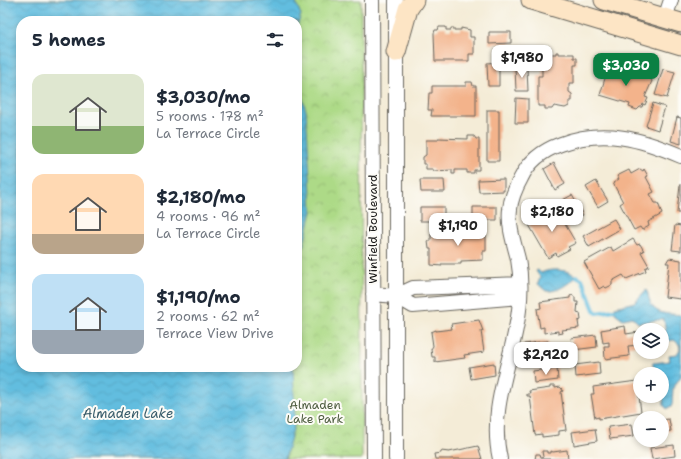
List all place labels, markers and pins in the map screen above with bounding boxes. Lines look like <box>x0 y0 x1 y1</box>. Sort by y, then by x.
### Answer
pin: $1,980 <box>489 45 555 79</box>
pin: $3,030 <box>593 53 659 87</box>
pin: $2,180 <box>519 199 585 233</box>
pin: $1,190 <box>425 213 491 247</box>
pin: $2,920 <box>513 342 579 376</box>

